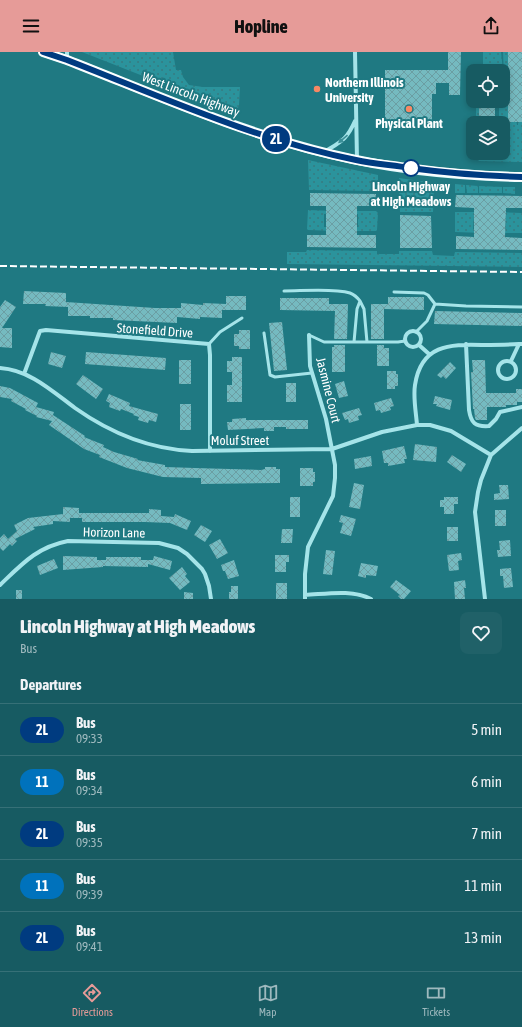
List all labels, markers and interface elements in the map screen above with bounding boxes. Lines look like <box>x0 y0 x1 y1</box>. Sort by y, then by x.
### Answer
icon: menu <box>20 15 42 37</box>
icon: share <box>480 15 502 37</box>
text: Hopline <box>234 16 288 37</box>
map controls <box>466 64 510 160</box>
button: locate <box>466 64 510 108</box>
street label: West Lincoln Highway <box>140 69 242 120</box>
place label: Northern Illinois University <box>325 75 404 105</box>
marker: Northern Illinois University <box>312 84 322 94</box>
marker: Physical Plant <box>404 104 414 114</box>
place label: Physical Plant <box>375 116 443 131</box>
button: layers <box>466 116 510 160</box>
line badge: 2L <box>258 126 294 152</box>
text: 2L <box>270 131 282 147</box>
one-way arrow <box>338 134 349 143</box>
marker: Lincoln Highway at High Meadows <box>402 159 420 177</box>
place label: Lincoln Highway at High Meadows <box>371 179 452 209</box>
street label: Stonefield Drive <box>116 320 194 341</box>
street label: Jasmine Court <box>313 356 344 425</box>
street label: Moluf Street <box>211 433 269 448</box>
street label: Horizon Lane <box>83 524 145 541</box>
button: heart <box>460 612 502 654</box>
text: Lincoln Highway at High Meadows <box>20 615 255 637</box>
text: Bus <box>20 641 37 656</box>
text: Departures <box>20 676 82 693</box>
text: Bus <box>76 714 96 731</box>
text: 5 min <box>471 721 502 738</box>
text: 2L <box>36 722 48 738</box>
text: 09:33 <box>76 731 103 746</box>
text: Bus <box>76 766 96 783</box>
text: 6 min <box>471 773 502 790</box>
text: 11 <box>35 774 49 790</box>
text: 09:34 <box>76 783 103 798</box>
text: Bus <box>76 818 96 835</box>
text: 7 min <box>471 825 502 842</box>
text: 2L <box>36 826 48 842</box>
text: 09:35 <box>76 835 103 850</box>
text: Bus <box>76 870 96 887</box>
text: 11 min <box>464 877 502 894</box>
text: 11 <box>35 878 49 894</box>
text: 09:39 <box>76 887 103 902</box>
text: Bus <box>76 922 96 939</box>
text: 13 min <box>464 929 502 946</box>
text: 2L <box>36 930 48 946</box>
text: 09:41 <box>76 939 103 954</box>
tab: Directions <box>72 982 113 1018</box>
tab: Map <box>257 982 279 1018</box>
tab: Tickets <box>422 982 450 1018</box>

